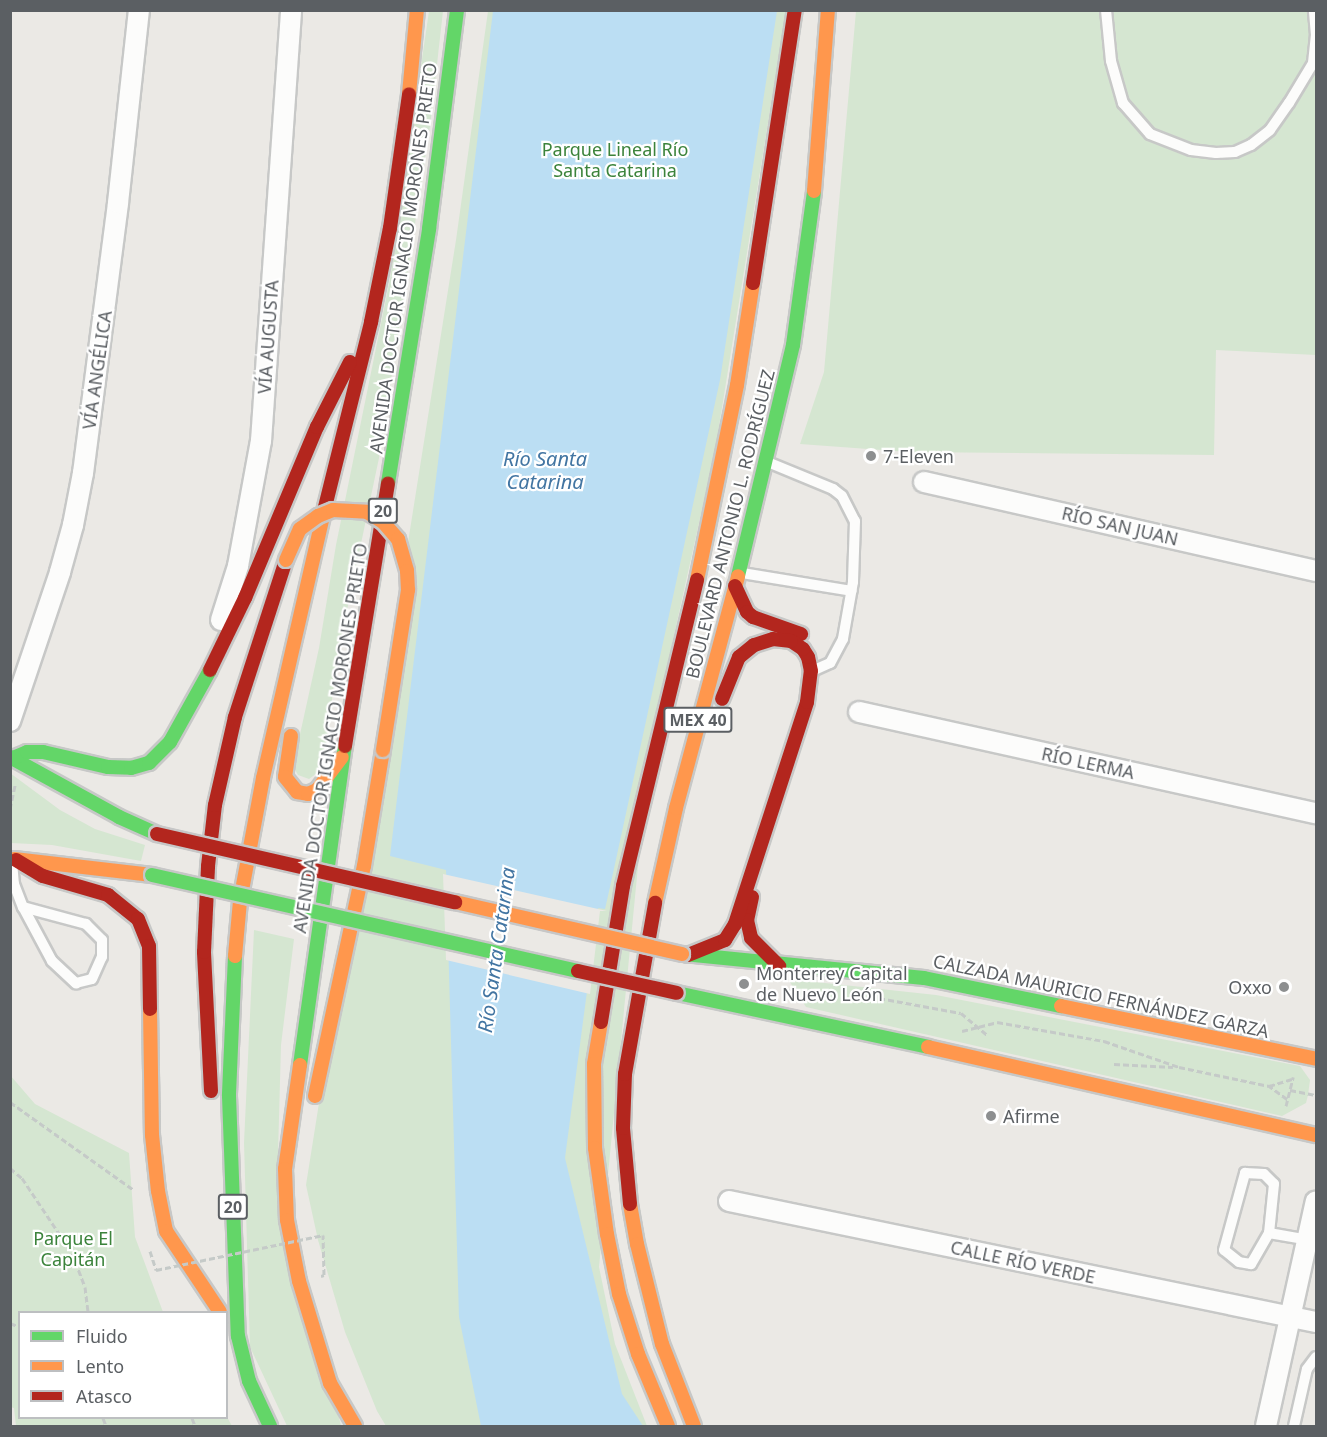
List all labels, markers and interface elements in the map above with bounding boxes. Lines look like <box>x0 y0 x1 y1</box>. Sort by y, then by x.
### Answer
street label: AVENIDA DOCTOR IGNACIO MORONES PRIETO <box>365 61 441 455</box>
park label: Parque Lineal Río Santa Catarina <box>542 139 688 182</box>
street label: VÍA AUGUSTA <box>253 279 283 395</box>
street label: VÍA ANGÉLICA <box>78 309 116 431</box>
street label: BOULEVARD ANTONIO L. RODRÍGUEZ <box>681 367 779 681</box>
place label: 7-Eleven <box>883 445 954 467</box>
water label: Río Santa Catarina <box>503 447 587 494</box>
marker: 7-Eleven <box>864 449 878 463</box>
road number: 20 <box>366 498 400 524</box>
street label: RÍO SAN JUAN <box>1060 502 1180 550</box>
street label: AVENIDA DOCTOR IGNACIO MORONES PRIETO <box>288 541 372 935</box>
road number: MEX 40 <box>662 707 734 733</box>
street label: RÍO LERMA <box>1040 743 1136 783</box>
water label: Río Santa Catarina <box>473 866 519 1034</box>
street label: CALZADA MAURICIO FERNÁNDEZ GARZA <box>931 950 1271 1042</box>
place label: Monterrey Capital de Nuevo León <box>756 963 908 1006</box>
place label: Oxxo <box>1228 976 1272 998</box>
marker: Monterrey Capital de Nuevo León <box>737 977 751 991</box>
marker: Oxxo <box>1277 980 1291 994</box>
place label: Afirme <box>1003 1105 1060 1127</box>
marker: Afirme <box>984 1109 998 1123</box>
road number: 20 <box>216 1194 250 1220</box>
park label: Parque El Capitán <box>33 1228 113 1270</box>
street label: CALLE RÍO VERDE <box>949 1236 1097 1288</box>
legend <box>18 1311 228 1419</box>
text: Fluido <box>76 1324 128 1348</box>
text: Lento <box>76 1354 124 1378</box>
text: Atasco <box>76 1384 132 1408</box>

